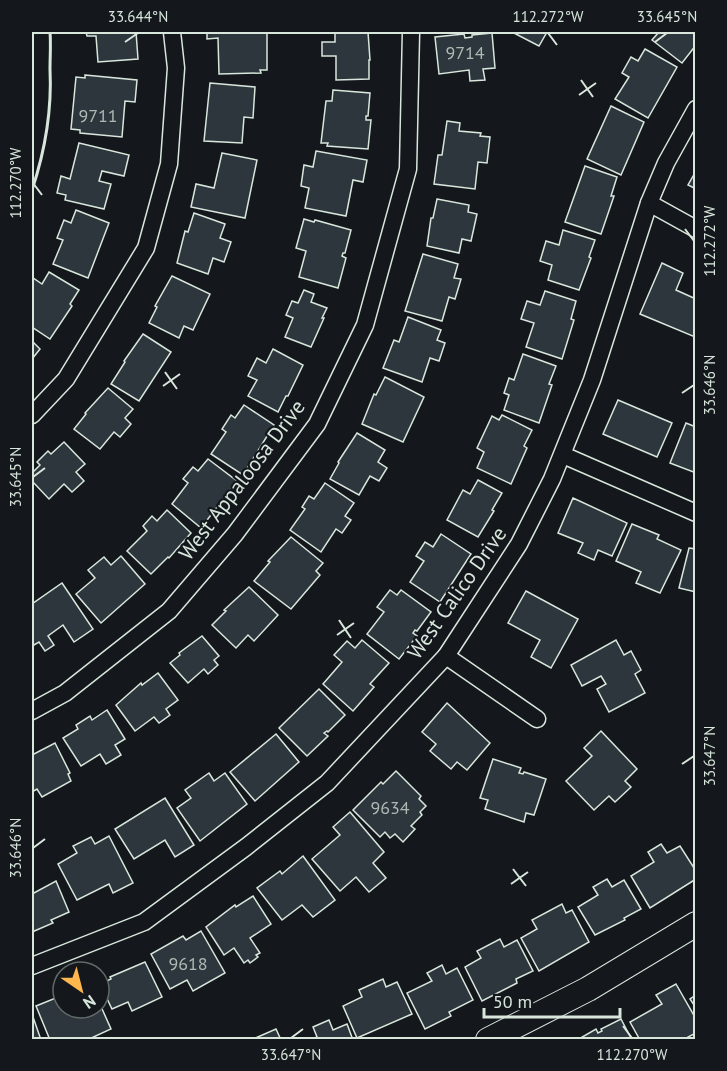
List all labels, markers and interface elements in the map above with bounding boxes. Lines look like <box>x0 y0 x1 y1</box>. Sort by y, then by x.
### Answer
text: 33.644°N <box>108 7 168 26</box>
text: 112.272°W <box>512 7 584 26</box>
text: 33.645°N <box>637 7 697 26</box>
house number: 9714 <box>445 41 485 64</box>
house number: 9711 <box>78 104 118 127</box>
text: 112.270°W <box>6 147 25 219</box>
text: 112.272°W <box>700 205 719 277</box>
text: 33.646°N <box>700 355 719 415</box>
street label: West Appaloosa Drive <box>172 394 311 565</box>
text: 33.645°N <box>6 447 25 507</box>
street label: West Calico Drive <box>401 521 512 664</box>
text: 33.647°N <box>700 726 719 786</box>
house number: 9634 <box>370 796 410 819</box>
text: 33.646°N <box>6 818 25 878</box>
house number: 9618 <box>168 952 208 975</box>
north arrow <box>51 960 111 1020</box>
scale bar <box>484 981 620 1019</box>
text: 50 m <box>493 990 532 1013</box>
text: N <box>80 991 100 1013</box>
text: 33.647°N <box>261 1045 321 1064</box>
text: 112.270°W <box>596 1045 668 1064</box>

